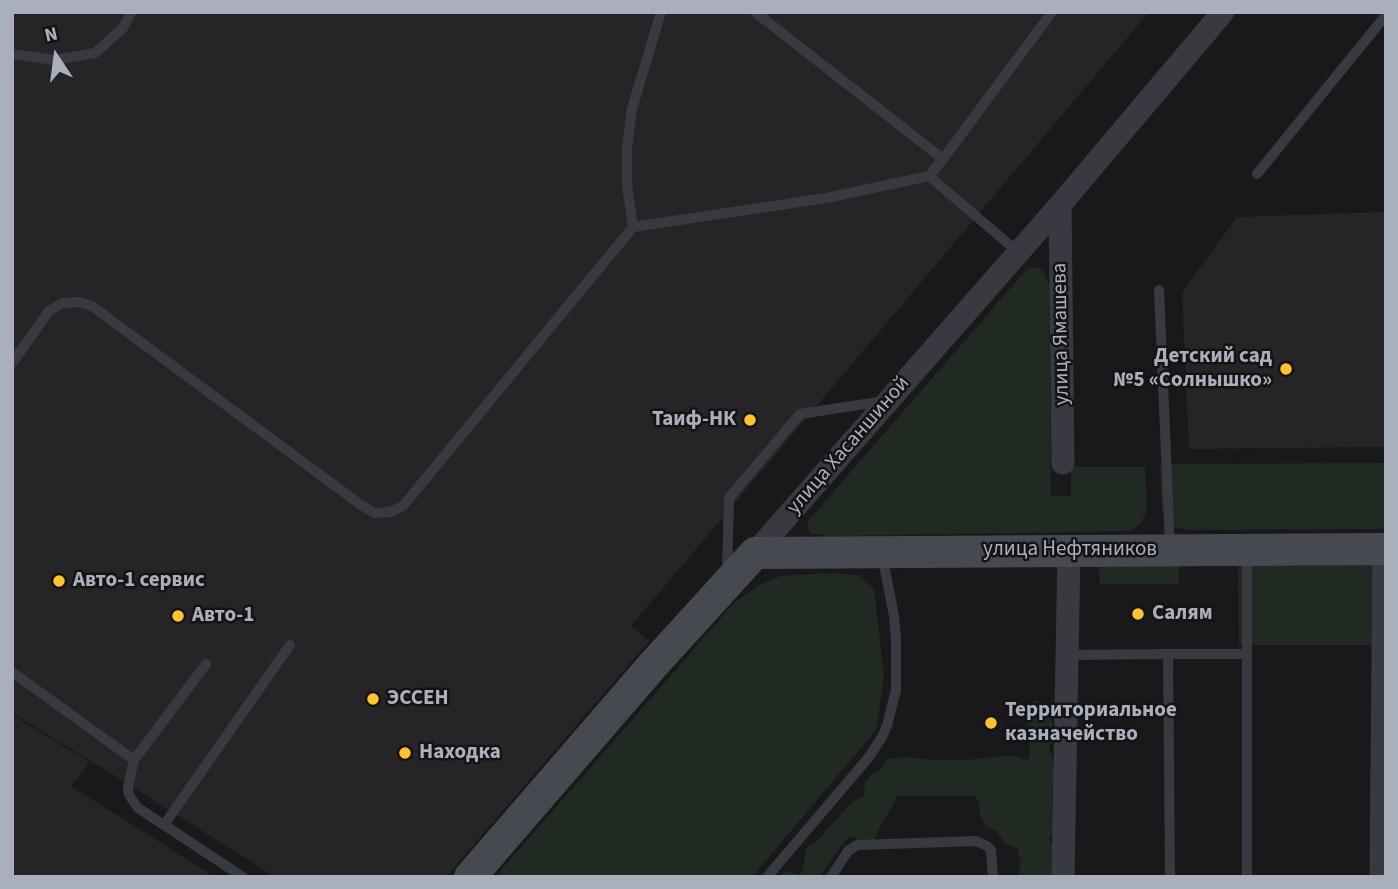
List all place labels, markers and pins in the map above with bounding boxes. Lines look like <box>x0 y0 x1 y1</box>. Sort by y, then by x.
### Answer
place label: Детский сад №5 «Солнышко» <box>1113 344 1272 394</box>
marker: Детский сад №5 «Солнышко» <box>1278 361 1294 377</box>
place label: Таиф-НК <box>652 407 736 433</box>
marker: Таиф-НК <box>742 412 758 428</box>
place label: Авто-1 сервис <box>73 568 205 594</box>
marker: Авто-1 сервис <box>51 573 67 589</box>
place label: Салям <box>1152 601 1213 627</box>
place label: Авто-1 <box>192 603 254 629</box>
marker: Салям <box>1130 606 1146 622</box>
marker: Авто-1 <box>170 608 186 624</box>
place label: ЭССЕН <box>387 686 449 712</box>
marker: ЭССЕН <box>365 691 381 707</box>
place label: Территориальное казначейство <box>1005 698 1177 748</box>
marker: Территориальное казначейство <box>983 715 999 731</box>
place label: Находка <box>419 740 501 766</box>
marker: Находка <box>397 745 413 761</box>

